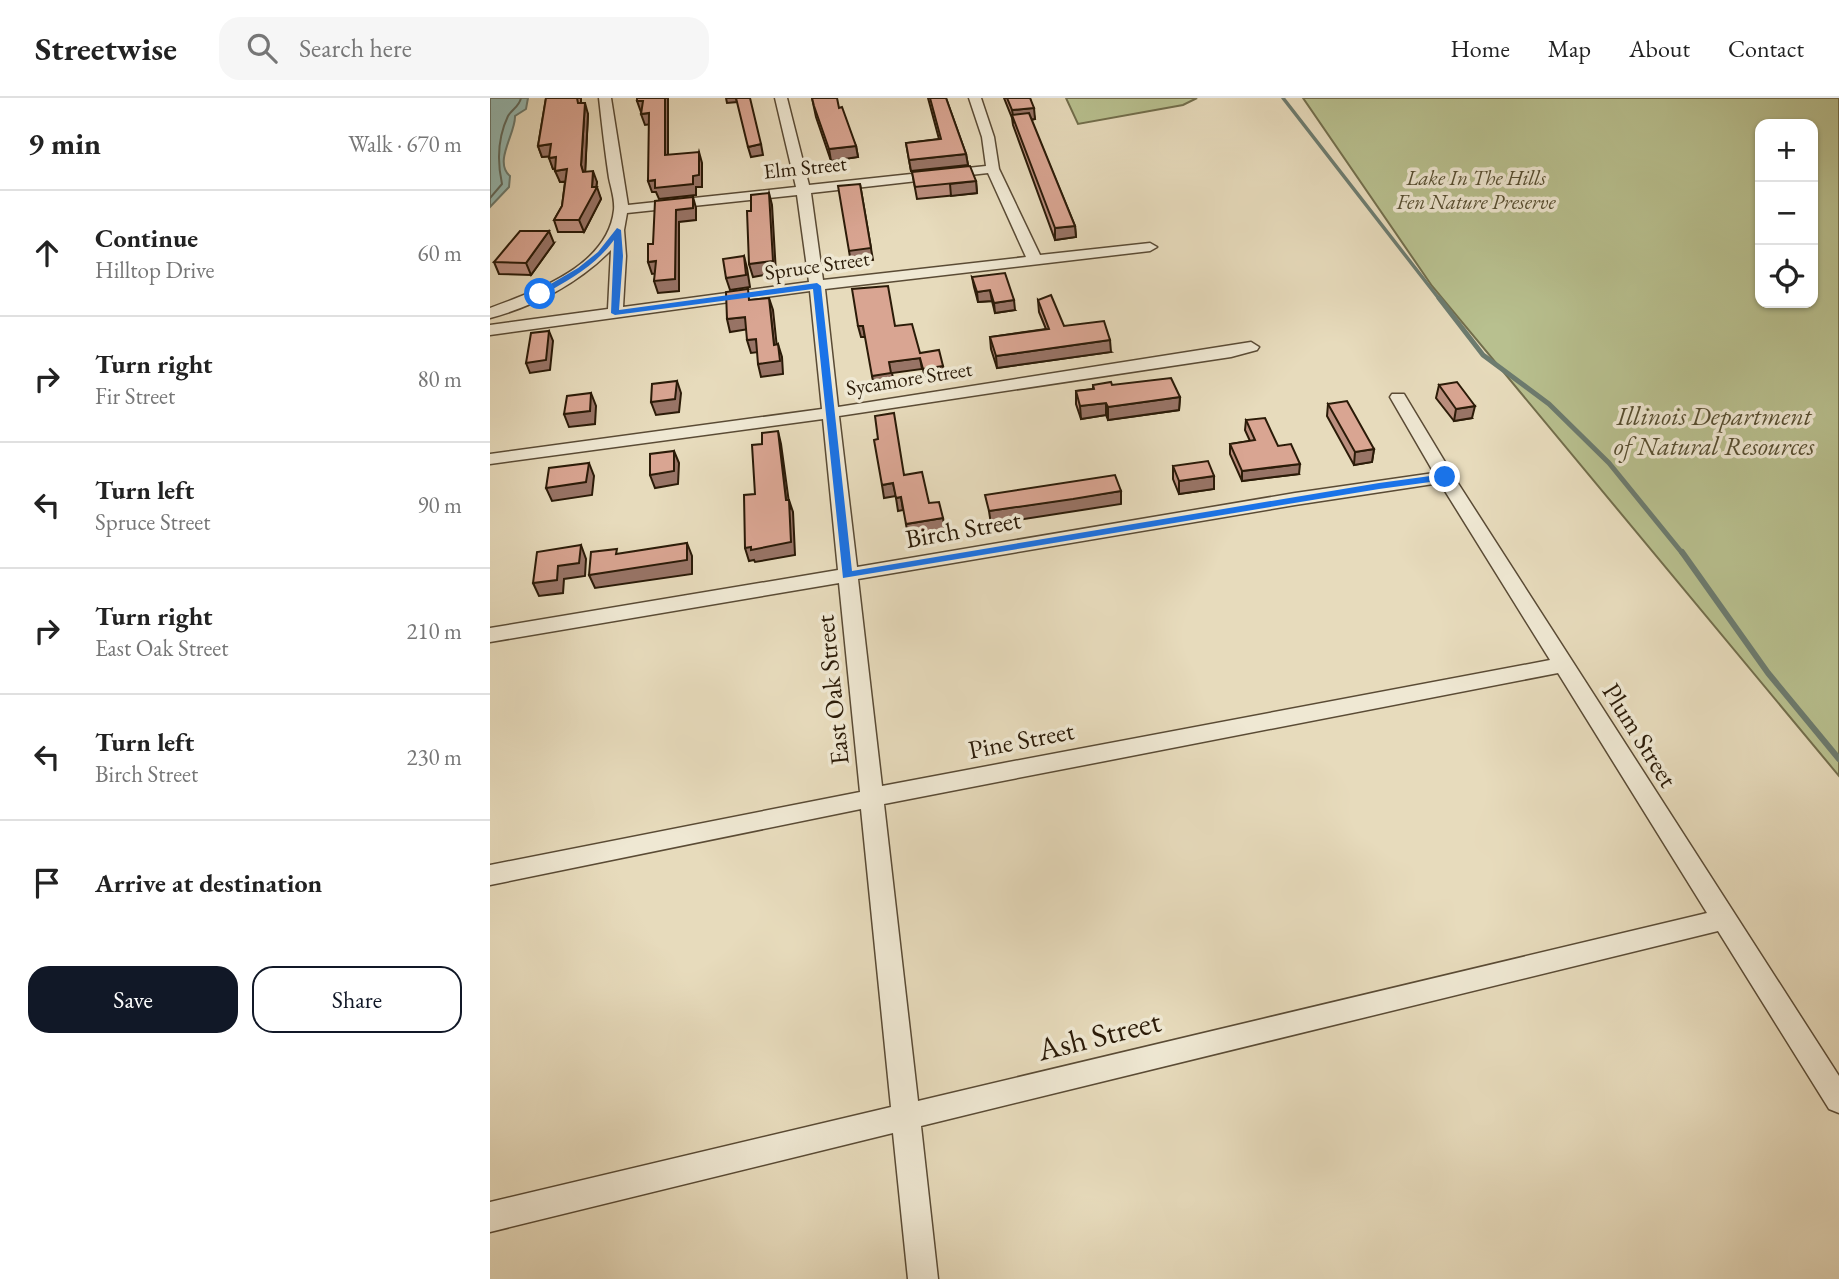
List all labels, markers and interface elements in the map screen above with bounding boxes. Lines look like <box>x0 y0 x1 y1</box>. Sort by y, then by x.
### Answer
search box <box>219 17 709 80</box>
text: Streetwise <box>35 27 177 70</box>
icon: search <box>243 29 281 67</box>
text: Search here <box>299 31 412 65</box>
text: Home <box>1450 33 1510 64</box>
text: Map <box>1548 33 1591 64</box>
text: About <box>1629 33 1690 64</box>
text: Contact <box>1728 33 1804 64</box>
map controls <box>1755 119 1818 308</box>
button: + <box>1755 119 1818 182</box>
text: 9 min <box>28 124 101 163</box>
text: Walk · 670 m <box>348 129 462 159</box>
street label: Elm Street <box>762 149 848 185</box>
park label: Lake In The Hills Fen Nature Preserve <box>1395 164 1556 215</box>
button: − <box>1755 182 1818 245</box>
text: Continue <box>95 221 198 255</box>
icon: ahead <box>28 234 66 272</box>
text: 60 m <box>417 238 462 268</box>
street label: Spruce Street <box>763 244 871 286</box>
button: locate <box>1755 245 1818 308</box>
text: Hilltop Drive <box>95 255 215 285</box>
route start <box>524 278 555 309</box>
text: Turn right <box>95 347 213 381</box>
street label: Sycamore Street <box>844 355 974 401</box>
icon: right <box>28 360 66 398</box>
text: 80 m <box>417 364 462 394</box>
text: Fir Street <box>95 381 175 411</box>
park label: Illinois Department of Natural Resources <box>1614 399 1815 463</box>
route end <box>1429 461 1460 492</box>
text: Turn left <box>95 473 194 507</box>
icon: left <box>28 486 66 524</box>
text: 90 m <box>417 490 462 520</box>
street label: Birch Street <box>903 502 1023 556</box>
text: Spruce Street <box>95 507 210 537</box>
text: Turn right <box>95 599 213 633</box>
icon: right <box>28 612 66 650</box>
street label: East Oak Street <box>807 613 857 767</box>
text: 210 m <box>406 616 462 646</box>
text: East Oak Street <box>95 633 228 663</box>
street label: Plum Street <box>1595 676 1685 794</box>
street label: Pine Street <box>965 713 1077 767</box>
text: Turn left <box>95 725 194 759</box>
icon: left <box>28 738 66 776</box>
text: 230 m <box>406 742 462 772</box>
text: Birch Street <box>95 759 198 789</box>
icon: arrive <box>28 864 66 902</box>
text: Arrive at destination <box>95 866 322 900</box>
button: Save <box>28 966 238 1033</box>
button: Share <box>252 966 462 1033</box>
street label: Ash Street <box>1032 999 1165 1071</box>

